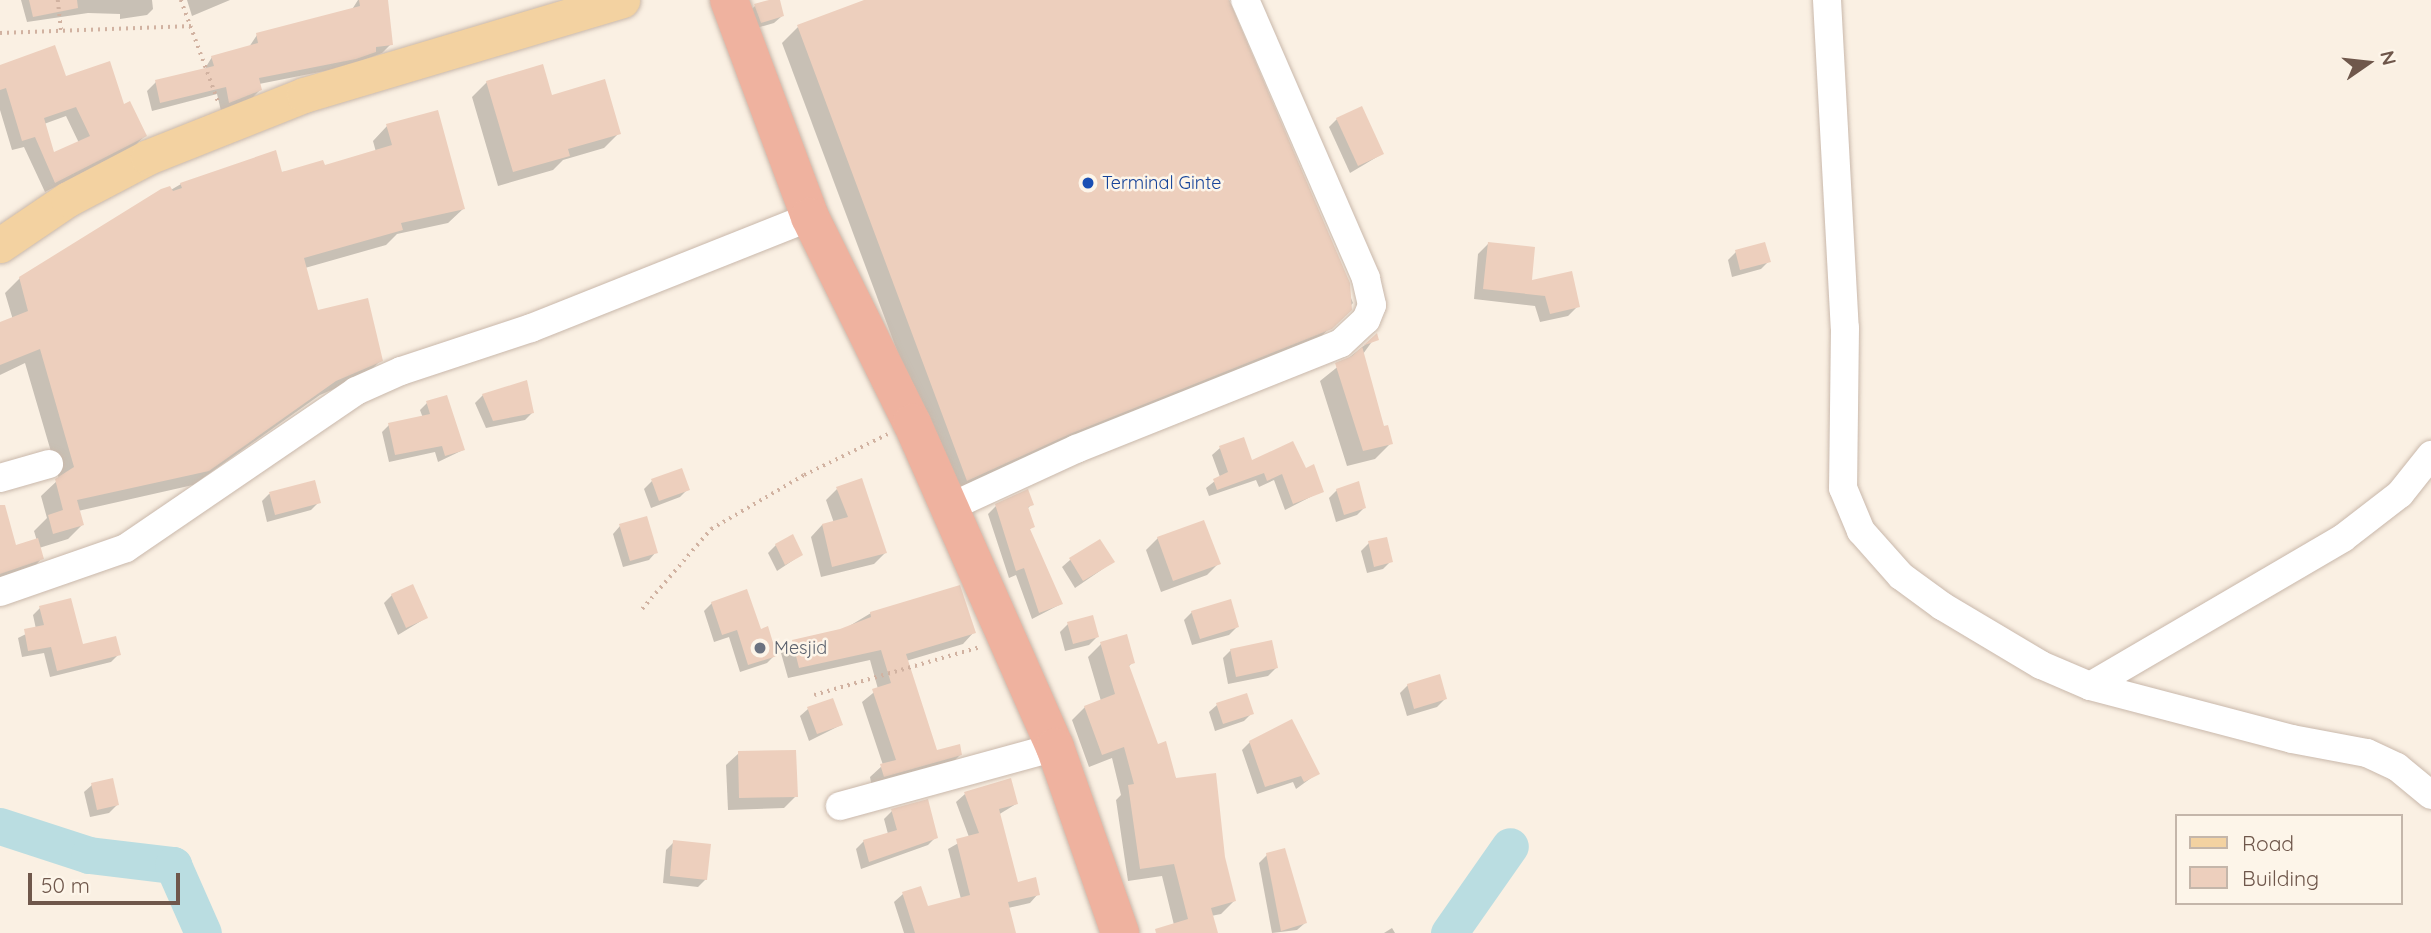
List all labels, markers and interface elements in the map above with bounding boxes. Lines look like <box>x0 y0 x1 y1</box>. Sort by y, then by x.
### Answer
north arrow <box>2333 28 2403 98</box>
text: N <box>2375 48 2402 68</box>
place label: Terminal Ginte <box>1102 172 1221 194</box>
marker: Terminal Ginte <box>1080 175 1096 191</box>
place label: Mesjid <box>774 637 827 659</box>
marker: Mesjid <box>752 640 768 656</box>
legend <box>2176 814 2403 905</box>
text: Road <box>2242 830 2294 856</box>
scale bar <box>32 860 184 904</box>
text: Building <box>2242 865 2319 891</box>
text: 50 m <box>41 872 90 898</box>

